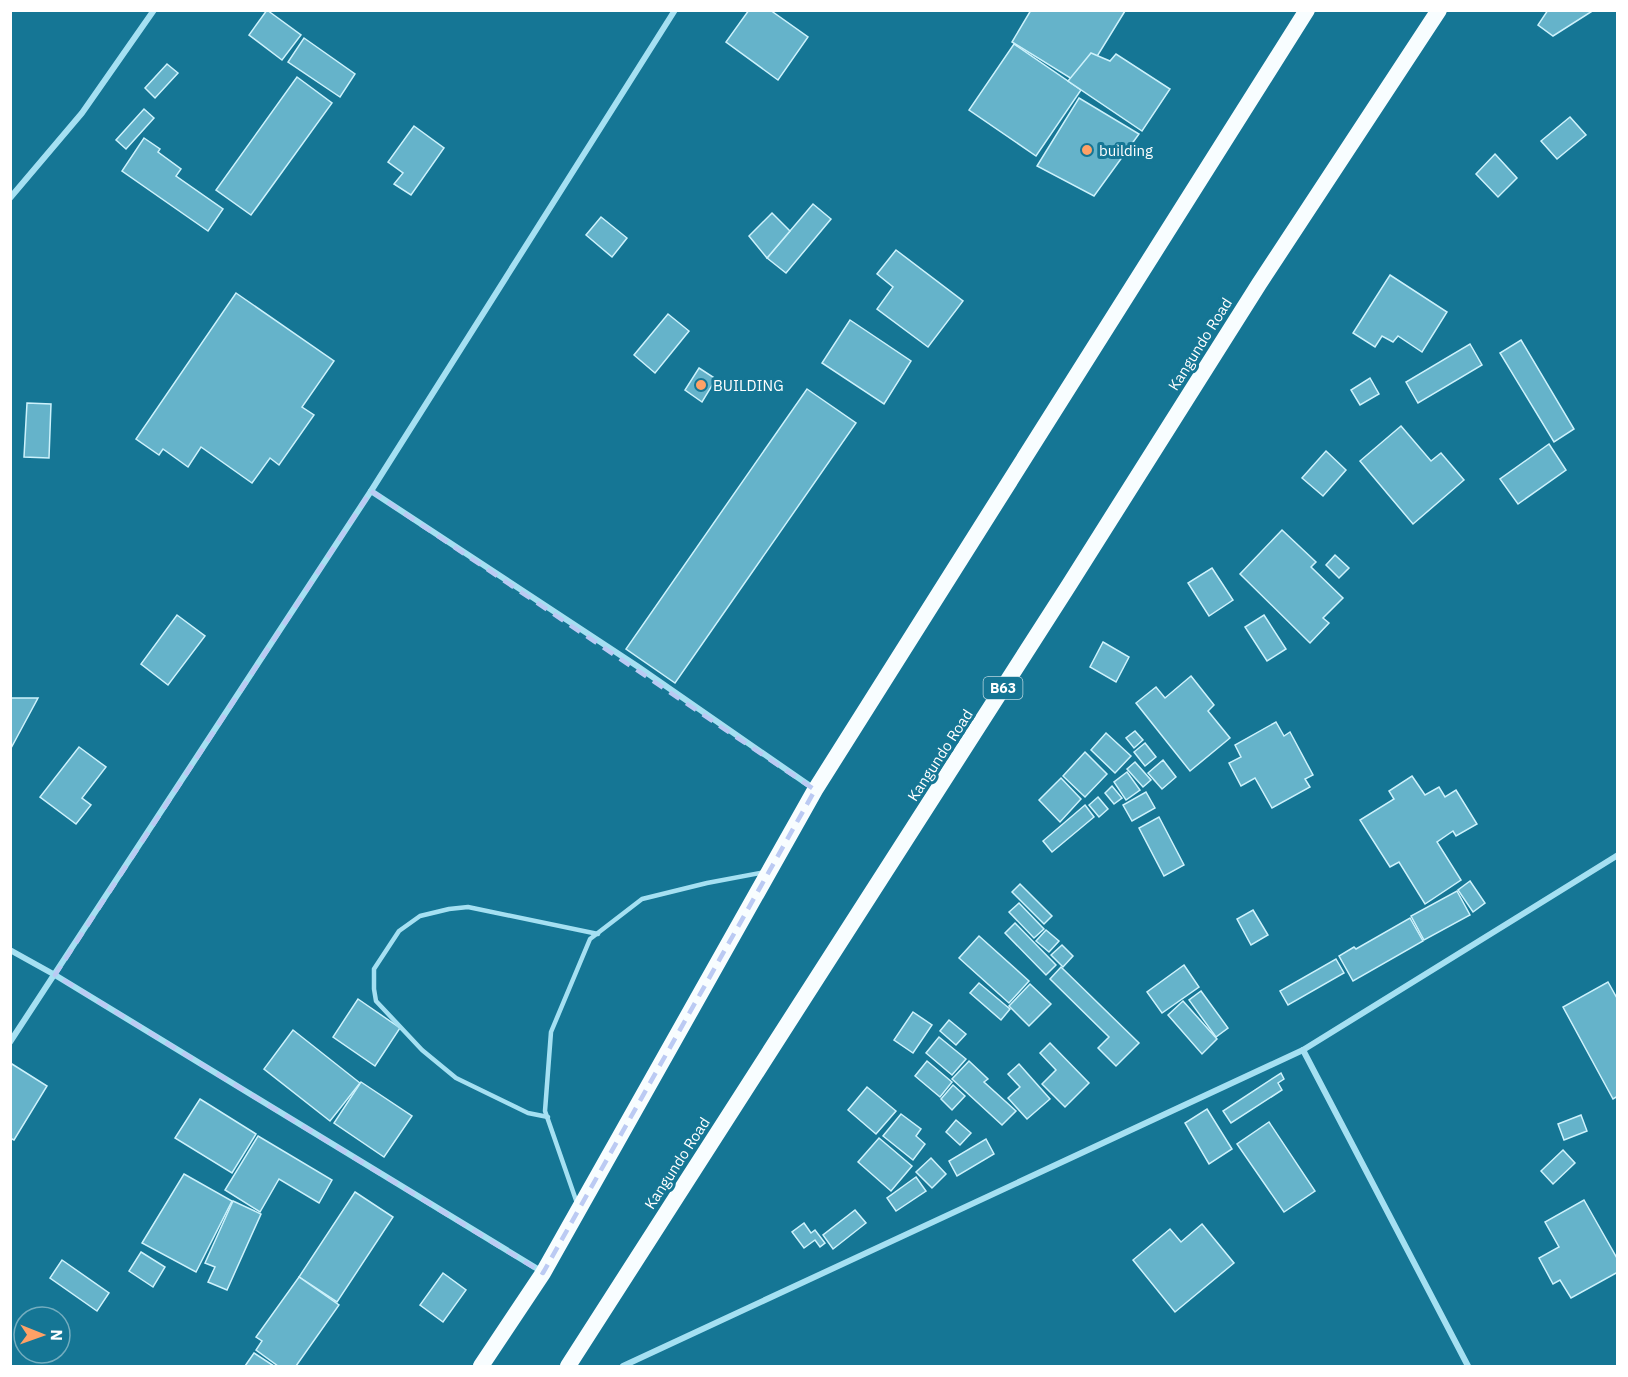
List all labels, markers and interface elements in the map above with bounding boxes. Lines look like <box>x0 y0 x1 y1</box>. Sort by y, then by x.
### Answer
place label: building <box>1099 141 1153 160</box>
marker: building <box>1080 143 1094 157</box>
street label: Kangundo Road <box>1164 294 1236 394</box>
place label: BUILDING <box>713 376 784 395</box>
marker: BUILDING <box>694 378 708 392</box>
road number: B63 <box>984 677 1022 699</box>
street label: Kangundo Road <box>903 705 977 805</box>
street label: Kangundo Road <box>640 1113 714 1213</box>
north arrow <box>12 1305 72 1365</box>
text: N <box>47 1329 67 1341</box>

